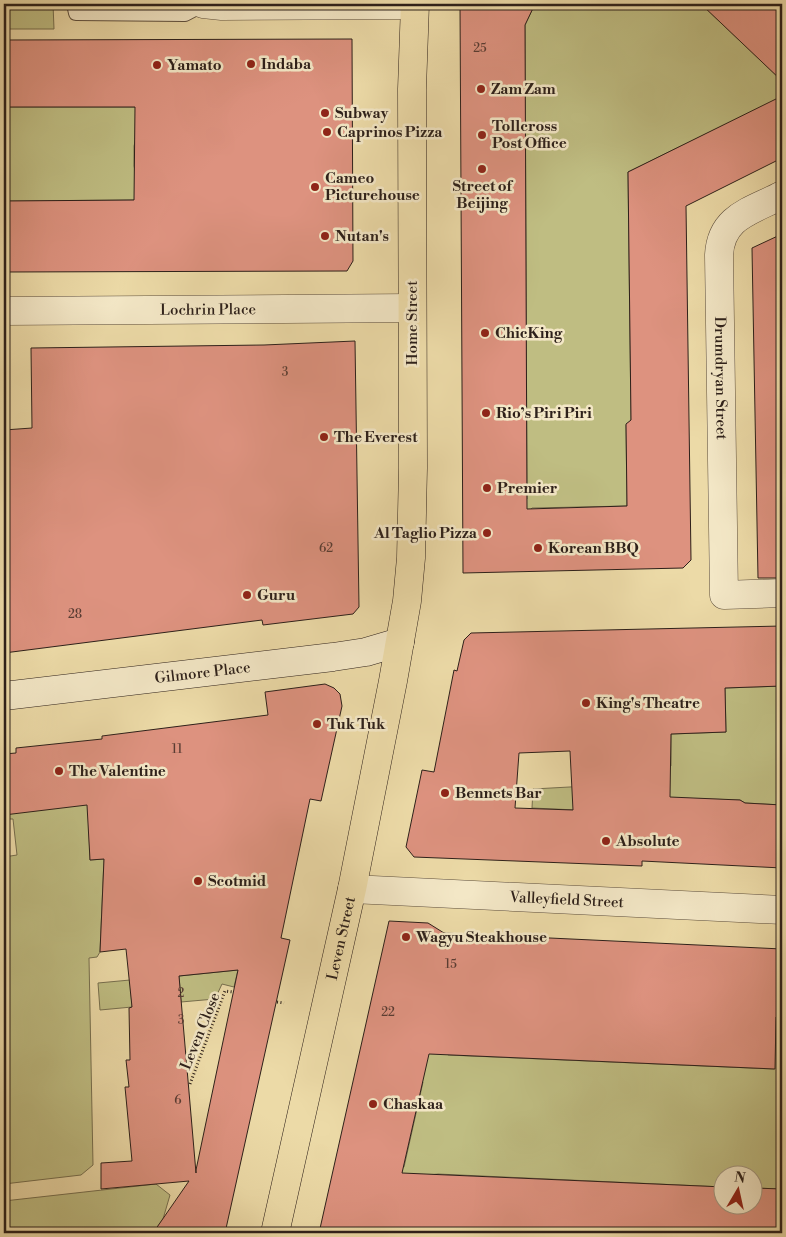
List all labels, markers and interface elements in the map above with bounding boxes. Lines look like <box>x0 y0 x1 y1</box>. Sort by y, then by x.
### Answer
house number: 25 <box>473 41 487 56</box>
place label: Indaba <box>261 55 312 74</box>
place label: Yamato <box>167 56 222 75</box>
marker: Indaba <box>245 58 257 70</box>
marker: Yamato <box>151 59 163 71</box>
place label: Zam Zam <box>491 80 556 99</box>
marker: Zam Zam <box>475 83 487 95</box>
place label: Subway <box>335 104 389 123</box>
marker: Subway <box>319 107 331 119</box>
place label: Tollcross Post Office <box>492 117 567 153</box>
place label: Caprinos Pizza <box>337 123 443 142</box>
marker: Caprinos Pizza <box>321 126 333 138</box>
marker: Tollcross Post Office <box>476 129 488 141</box>
marker: Street of Beijing <box>476 163 488 175</box>
place label: Cameo Picturehouse <box>325 169 420 205</box>
place label: Street of Beijing <box>452 177 513 213</box>
marker: Cameo Picturehouse <box>309 181 321 193</box>
place label: Nutan's <box>335 227 389 246</box>
marker: Nutan's <box>319 230 331 242</box>
street label: Home Street <box>403 280 422 366</box>
street label: Lochrin Place <box>160 300 256 320</box>
street label: Drumdryan Street <box>710 316 731 441</box>
place label: ChicKing <box>495 324 563 343</box>
marker: ChicKing <box>479 327 491 339</box>
house number: 3 <box>282 365 289 380</box>
place label: Rio’s Piri Piri <box>496 404 592 423</box>
marker: Rio’s Piri Piri <box>480 407 492 419</box>
place label: The Everest <box>334 428 418 447</box>
marker: The Everest <box>318 431 330 443</box>
place label: Premier <box>497 479 558 498</box>
marker: Premier <box>481 482 493 494</box>
place label: Al Taglio Pizza <box>373 524 478 543</box>
marker: Al Taglio Pizza <box>481 527 493 539</box>
place label: Korean BBQ <box>548 539 639 558</box>
house number: 62 <box>319 541 333 556</box>
marker: Korean BBQ <box>532 542 544 554</box>
place label: Guru <box>257 586 296 605</box>
marker: Guru <box>241 589 253 601</box>
house number: 28 <box>68 607 82 622</box>
street label: Gilmore Place <box>154 658 252 688</box>
place label: King's Theatre <box>596 694 700 713</box>
marker: King's Theatre <box>580 697 592 709</box>
place label: Tuk Tuk <box>327 715 386 734</box>
marker: Tuk Tuk <box>311 718 323 730</box>
house number: 11 <box>172 742 183 757</box>
place label: The Valentine <box>69 762 166 781</box>
marker: The Valentine <box>53 765 65 777</box>
place label: Bennets Bar <box>455 784 542 803</box>
marker: Bennets Bar <box>439 787 451 799</box>
place label: Absolute <box>615 832 680 851</box>
marker: Absolute <box>600 835 612 847</box>
place label: Scotmid <box>208 872 267 891</box>
marker: Scotmid <box>192 875 204 887</box>
street label: Valleyfield Street <box>508 888 625 912</box>
street label: Leven Street <box>323 894 360 982</box>
place label: Wagyu Steakhouse <box>415 928 547 947</box>
marker: Wagyu Steakhouse <box>400 931 412 943</box>
house number: 15 <box>445 957 457 972</box>
house number: 2 <box>178 986 185 1001</box>
street label: Leven Close <box>176 990 225 1073</box>
house number: 22 <box>381 1005 395 1020</box>
house number: 3 <box>178 1013 185 1028</box>
house number: 6 <box>174 1093 182 1108</box>
place label: Chaskaa <box>383 1095 444 1114</box>
marker: Chaskaa <box>367 1098 379 1110</box>
north arrow <box>714 1164 764 1214</box>
text: N <box>733 1168 747 1188</box>

